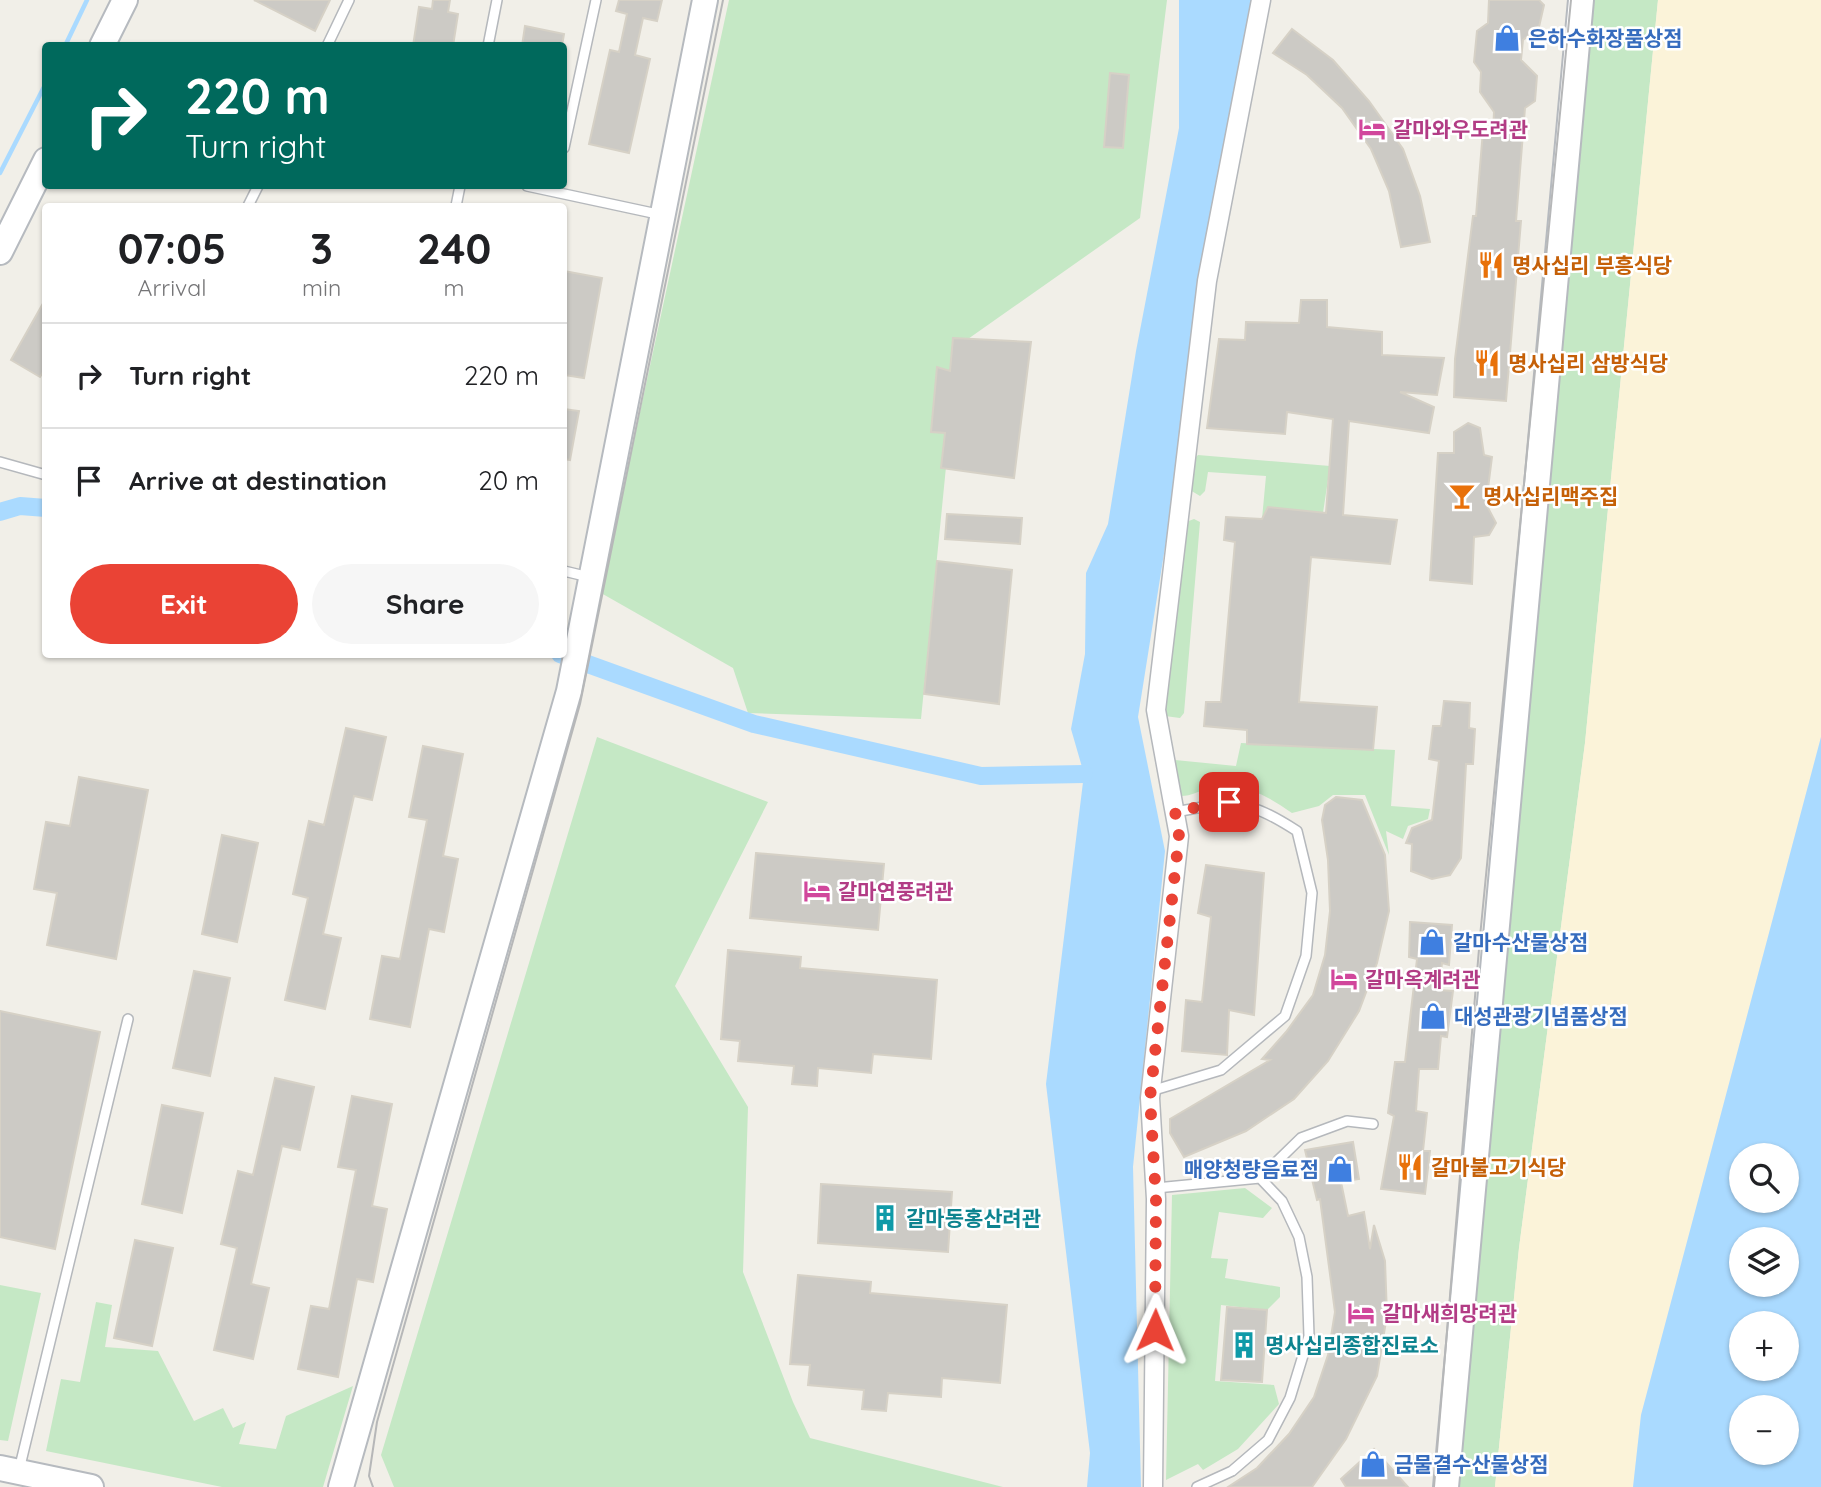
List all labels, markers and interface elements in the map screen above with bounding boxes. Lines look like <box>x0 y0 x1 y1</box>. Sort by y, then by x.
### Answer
shop icon: 은하수화장품상점 <box>1492 23 1522 53</box>
place label: 은하수화장품상점 <box>1528 25 1683 51</box>
text: 220 m <box>185 65 330 126</box>
icon: right <box>70 70 161 161</box>
hotel icon: 갈마와우도려관 <box>1357 114 1387 144</box>
place label: 갈마와우도려관 <box>1393 116 1528 142</box>
text: Turn right <box>185 126 326 166</box>
text: 07:05 <box>118 222 226 275</box>
text: 3 <box>310 222 333 275</box>
text: 240 <box>417 222 491 275</box>
restaurant icon: 명사십리 부흥식당 <box>1476 250 1506 280</box>
place label: 명사십리 부흥식당 <box>1512 252 1672 278</box>
text: Arrival <box>138 273 206 302</box>
text: min <box>302 273 341 302</box>
text: m <box>444 273 465 302</box>
restaurant icon: 명사십리 삼방식당 <box>1472 348 1502 378</box>
place label: 명사십리 삼방식당 <box>1508 350 1668 376</box>
icon: right <box>70 357 108 395</box>
text: Turn right <box>129 359 251 392</box>
text: 220 m <box>464 359 539 392</box>
icon: arrive <box>70 462 108 500</box>
text: Arrive at destination <box>129 464 387 497</box>
text: 20 m <box>478 464 539 497</box>
bar icon: 명사십리맥주집 <box>1447 481 1477 511</box>
place label: 명사십리맥주집 <box>1483 483 1618 509</box>
button: Exit <box>70 564 298 644</box>
button: Share <box>312 564 539 644</box>
pin <box>1199 772 1259 832</box>
icon: arrive <box>1210 783 1248 821</box>
hotel icon: 갈마연풍려관 <box>802 876 832 906</box>
place label: 갈마연풍려관 <box>838 878 954 904</box>
shop icon: 갈마수산물상점 <box>1417 927 1447 957</box>
place label: 갈마수산물상점 <box>1453 929 1588 955</box>
hotel icon: 갈마옥계려관 <box>1329 964 1359 994</box>
place label: 갈마옥계려관 <box>1365 966 1481 992</box>
shop icon: 대성관광기념품상점 <box>1418 1001 1448 1031</box>
place label: 대성관광기념품상점 <box>1454 1003 1628 1029</box>
map controls <box>1729 1143 1799 1465</box>
button: search <box>1729 1143 1799 1213</box>
restaurant icon: 갈마불고기식당 <box>1395 1152 1425 1182</box>
shop icon: 매양청량음료점 <box>1325 1154 1355 1184</box>
place label: 갈마불고기식당 <box>1431 1154 1566 1180</box>
place label: 매양청량음료점 <box>1184 1156 1319 1182</box>
building icon: 갈마동홍산려관 <box>870 1203 900 1233</box>
place label: 갈마동홍산려관 <box>906 1205 1041 1231</box>
button: layers <box>1729 1227 1799 1297</box>
position arrow <box>1118 1293 1192 1367</box>
hotel icon: 갈마새희망려관 <box>1346 1298 1376 1328</box>
place label: 갈마새희망려관 <box>1382 1300 1517 1326</box>
button: + <box>1729 1311 1799 1381</box>
building icon: 명사십리종합진료소 <box>1229 1330 1259 1360</box>
place label: 명사십리종합진료소 <box>1265 1332 1439 1358</box>
button: − <box>1729 1395 1799 1465</box>
shop icon: 금물결수산물상점 <box>1358 1449 1388 1479</box>
place label: 금물결수산물상점 <box>1394 1451 1549 1477</box>

